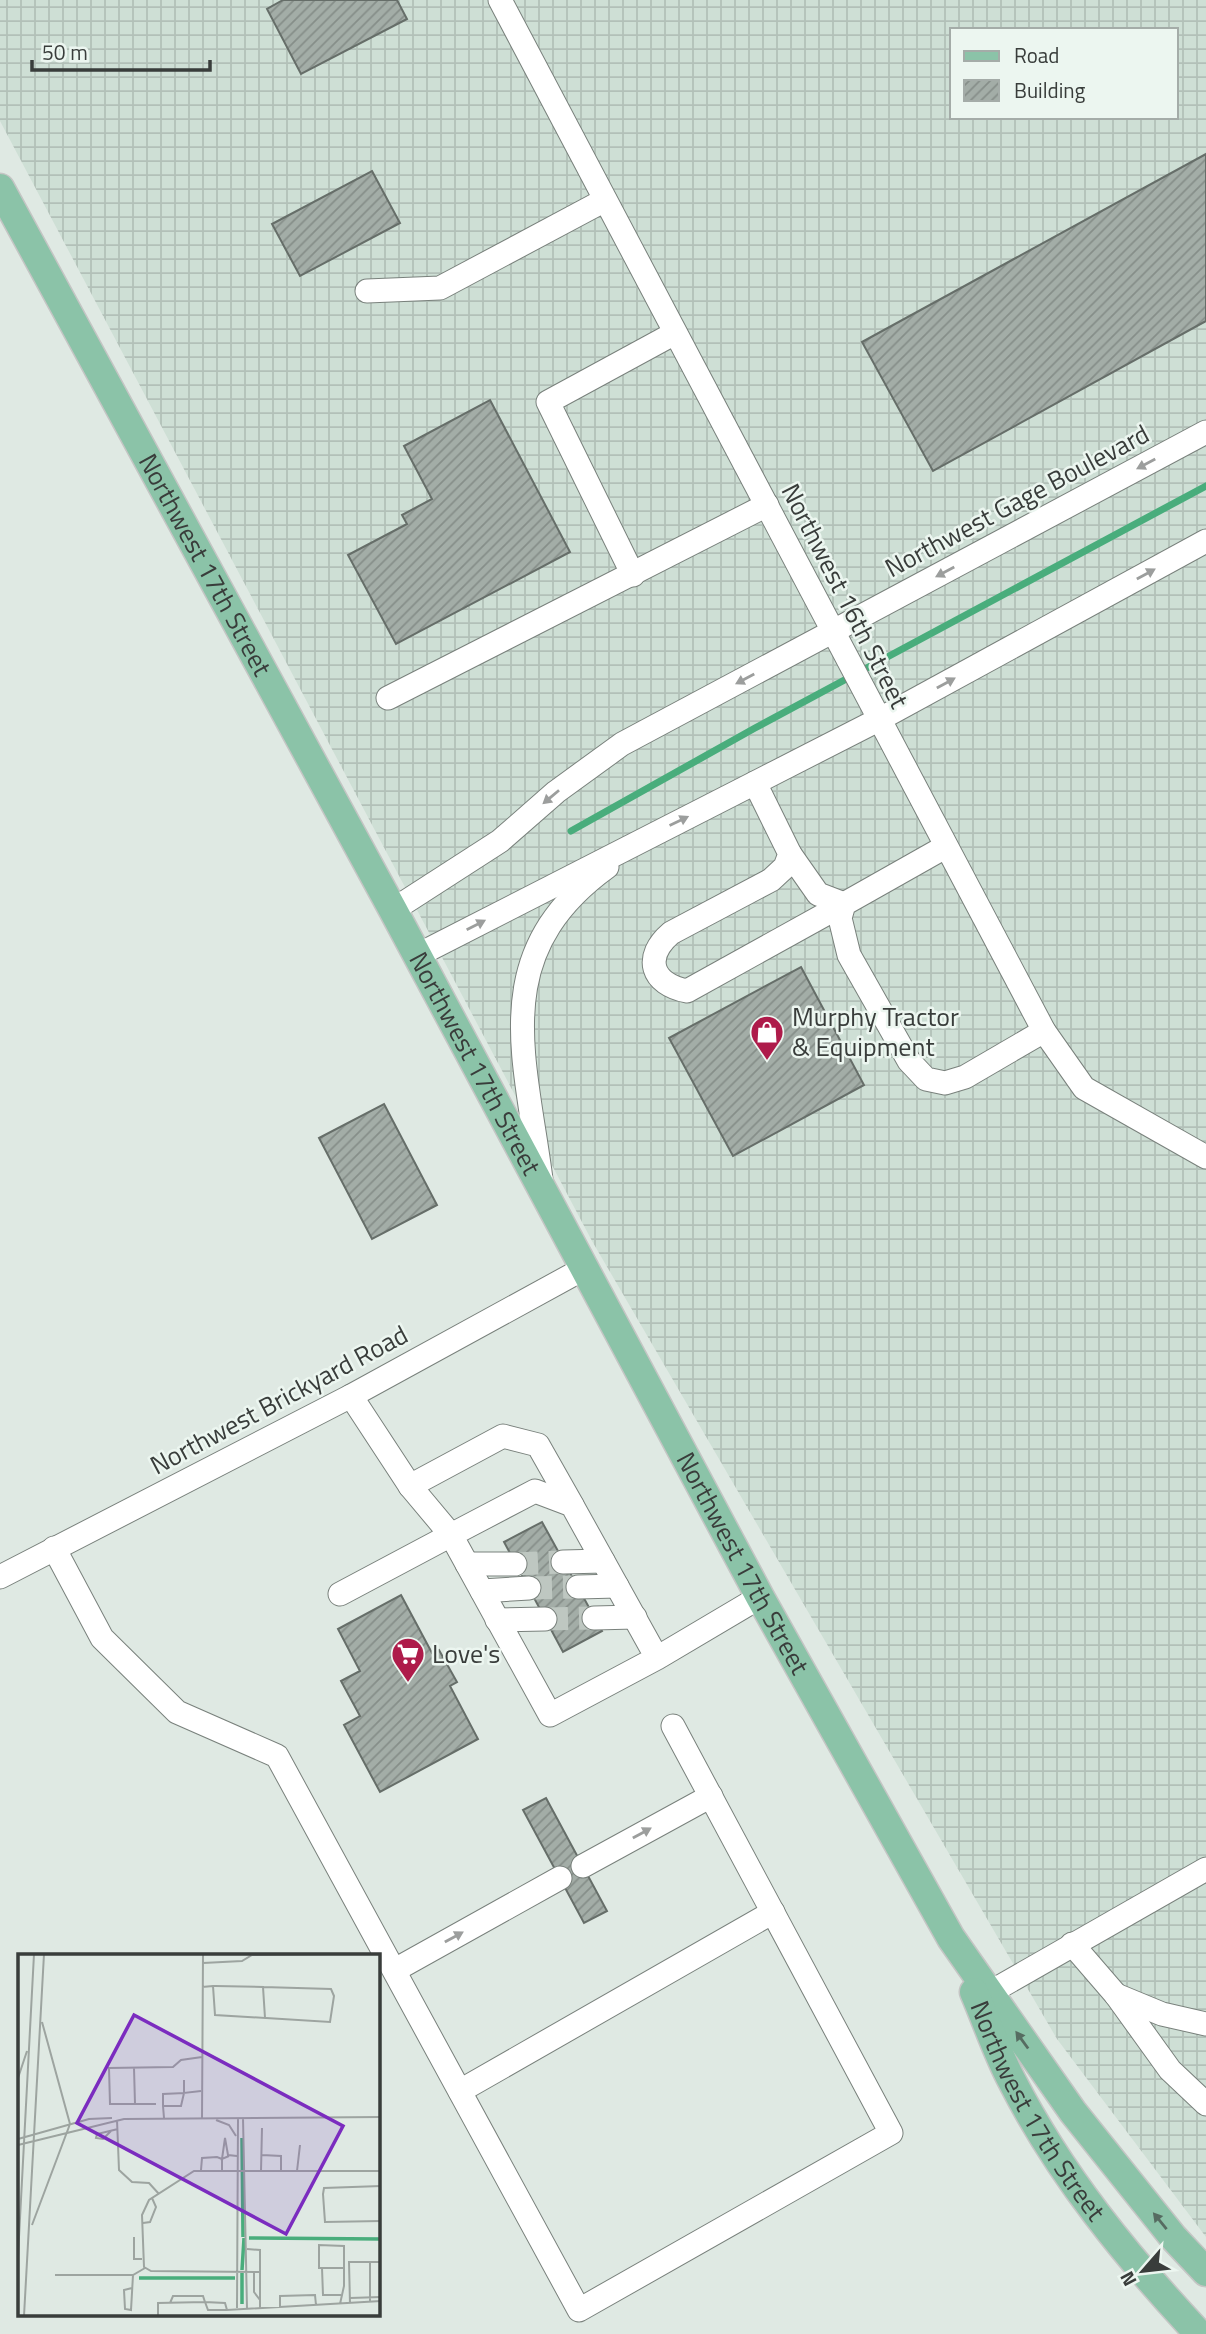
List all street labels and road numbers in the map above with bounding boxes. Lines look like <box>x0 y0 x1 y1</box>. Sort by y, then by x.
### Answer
street label: Northwest Gage Boulevard <box>878 414 1156 587</box>
street label: Northwest 17th Street <box>129 446 282 683</box>
street label: Northwest 16th Street <box>772 477 919 715</box>
street label: Northwest 17th Street <box>400 945 551 1182</box>
street label: Northwest Brickyard Road <box>143 1315 415 1484</box>
street label: Northwest 17th Street <box>667 1445 820 1681</box>
street label: Northwest 17th Street <box>961 1995 1115 2229</box>

